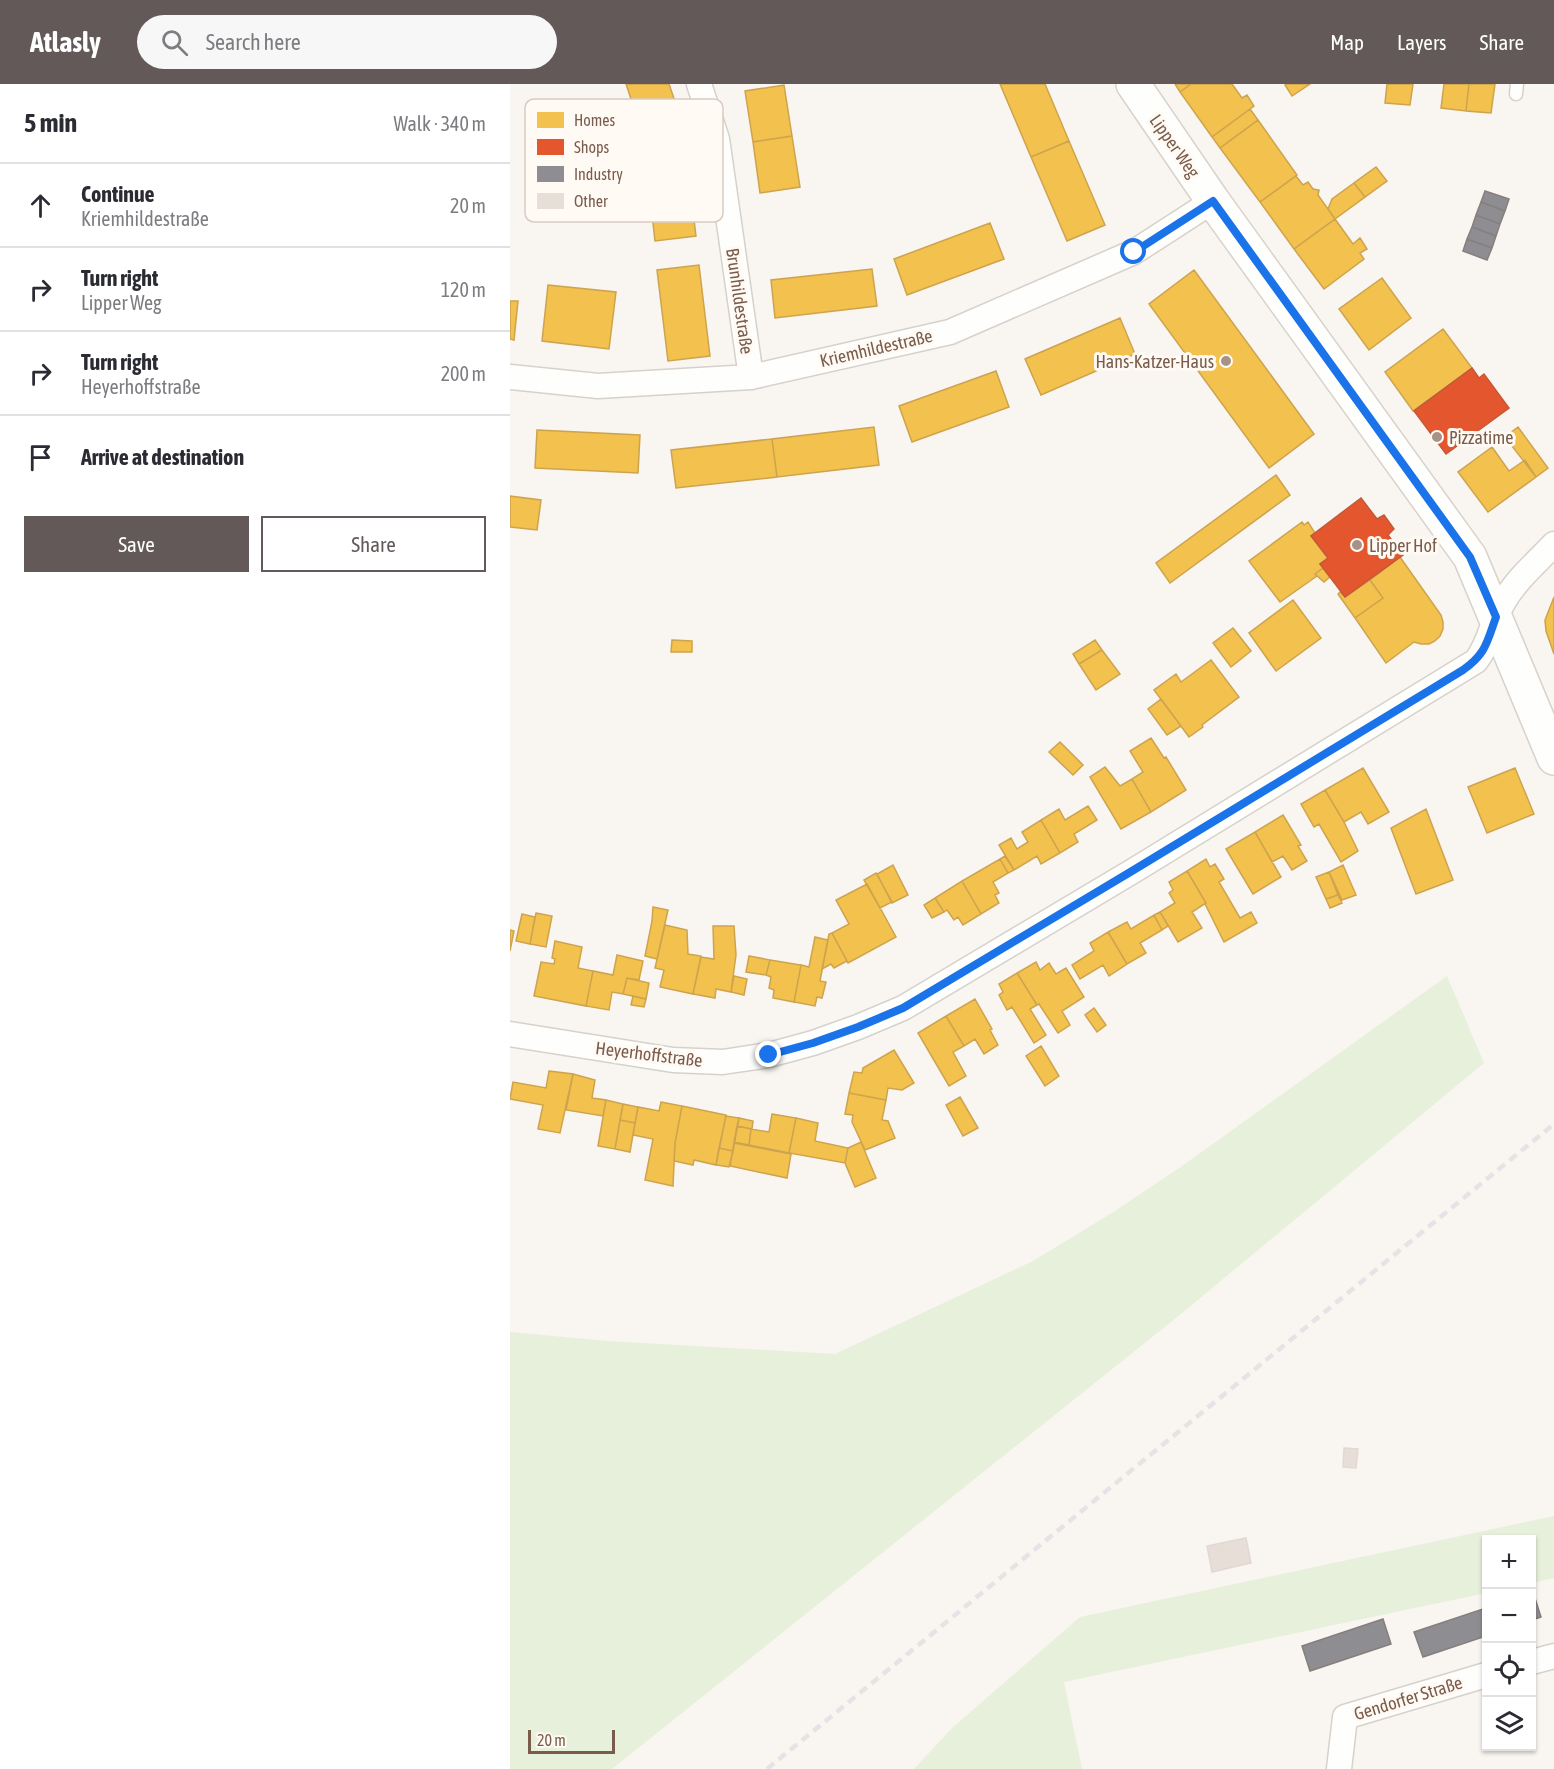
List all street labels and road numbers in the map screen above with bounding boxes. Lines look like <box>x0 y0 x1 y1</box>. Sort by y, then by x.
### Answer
street label: Lipper Weg <box>1146 110 1205 182</box>
street label: Brunhildestraße <box>722 247 758 355</box>
street label: Kriemhildestraße <box>818 325 934 371</box>
street label: Heyerhoffstraße <box>594 1037 704 1071</box>
street label: Gendorfer Straße <box>1351 1672 1465 1724</box>

